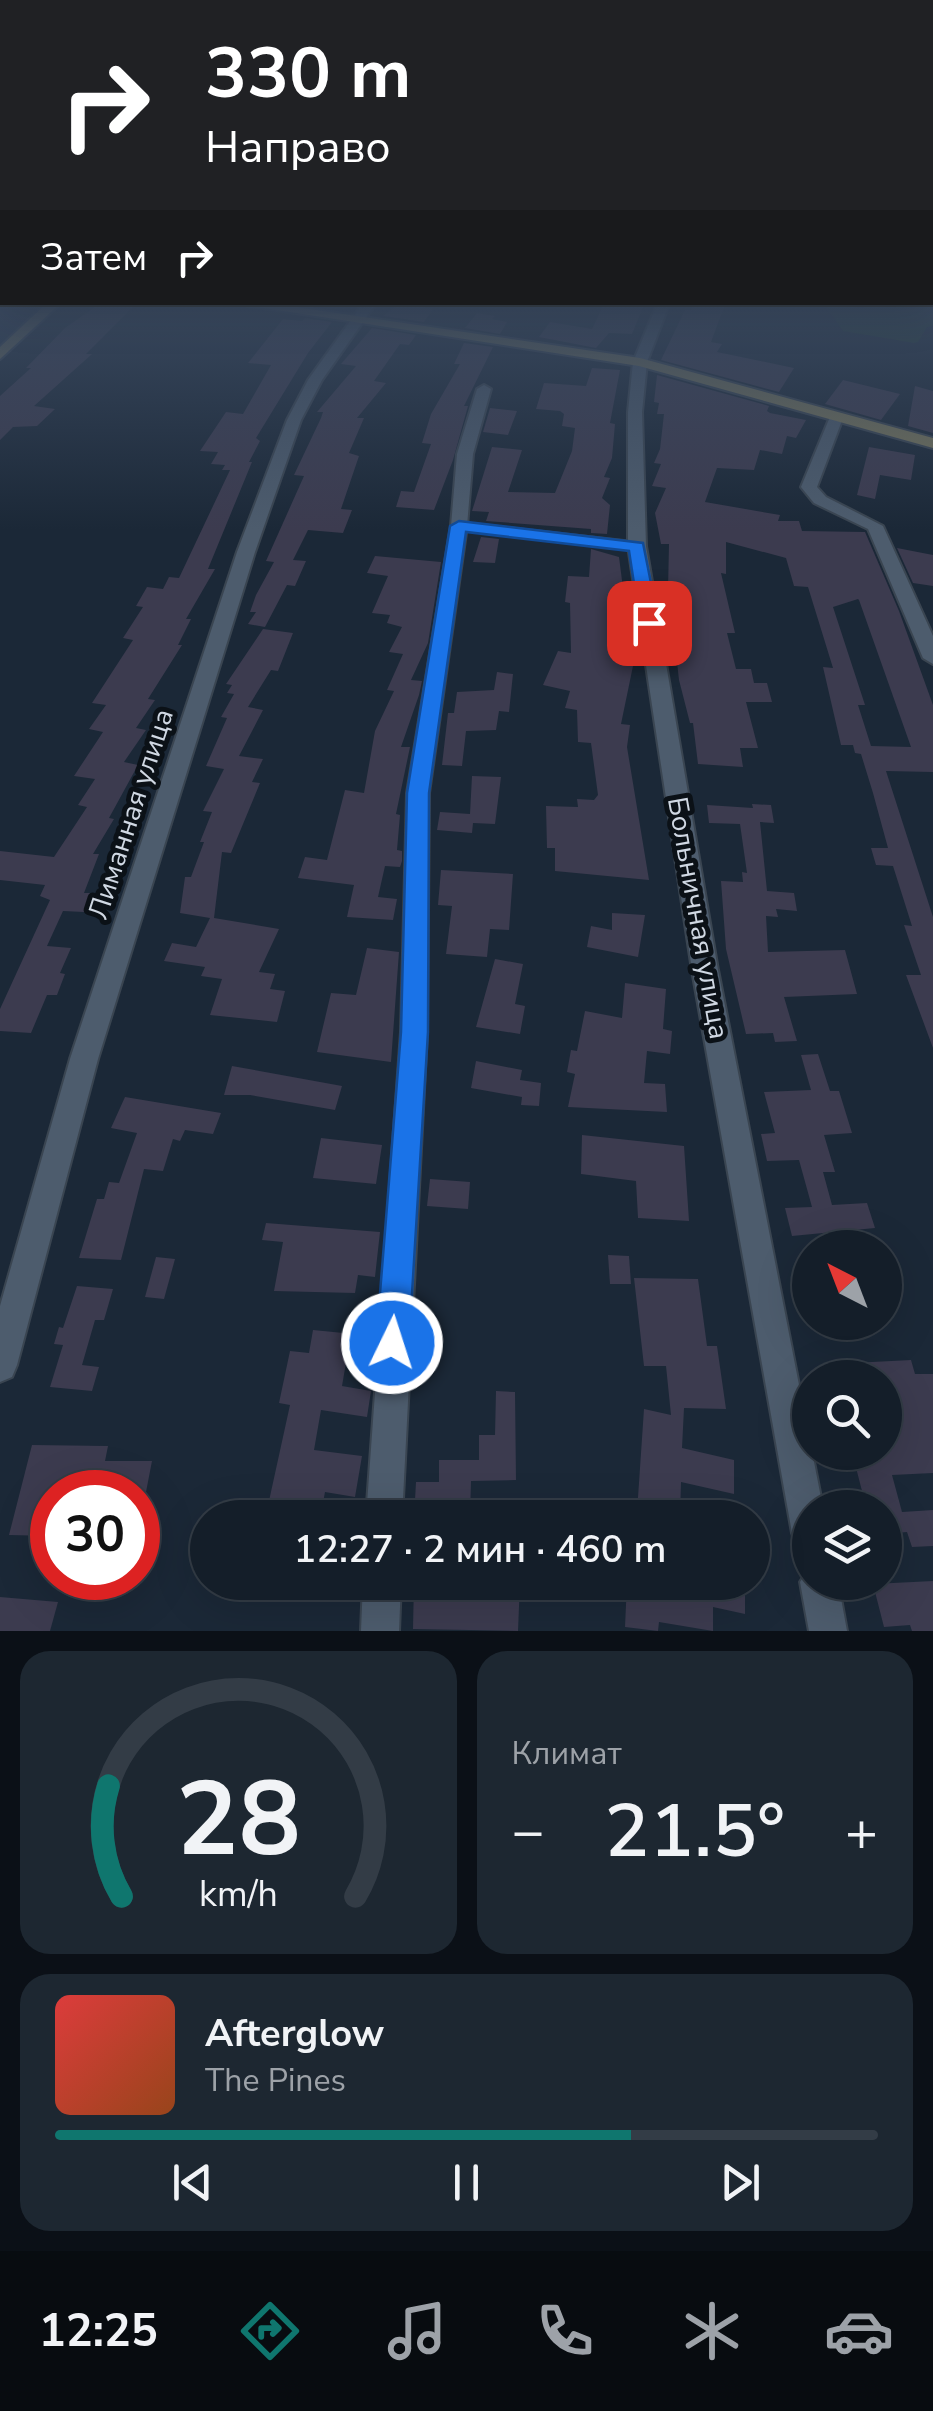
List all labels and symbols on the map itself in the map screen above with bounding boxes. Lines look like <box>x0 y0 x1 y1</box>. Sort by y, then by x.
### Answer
pin <box>607 581 692 666</box>
street label: Лиманная улица <box>79 704 183 924</box>
street label: Больничная улица <box>658 794 738 1042</box>
north arrow <box>792 1230 902 1340</box>
position arrow <box>340 1291 444 1395</box>
speed limit sign: 30 <box>30 1470 160 1600</box>

